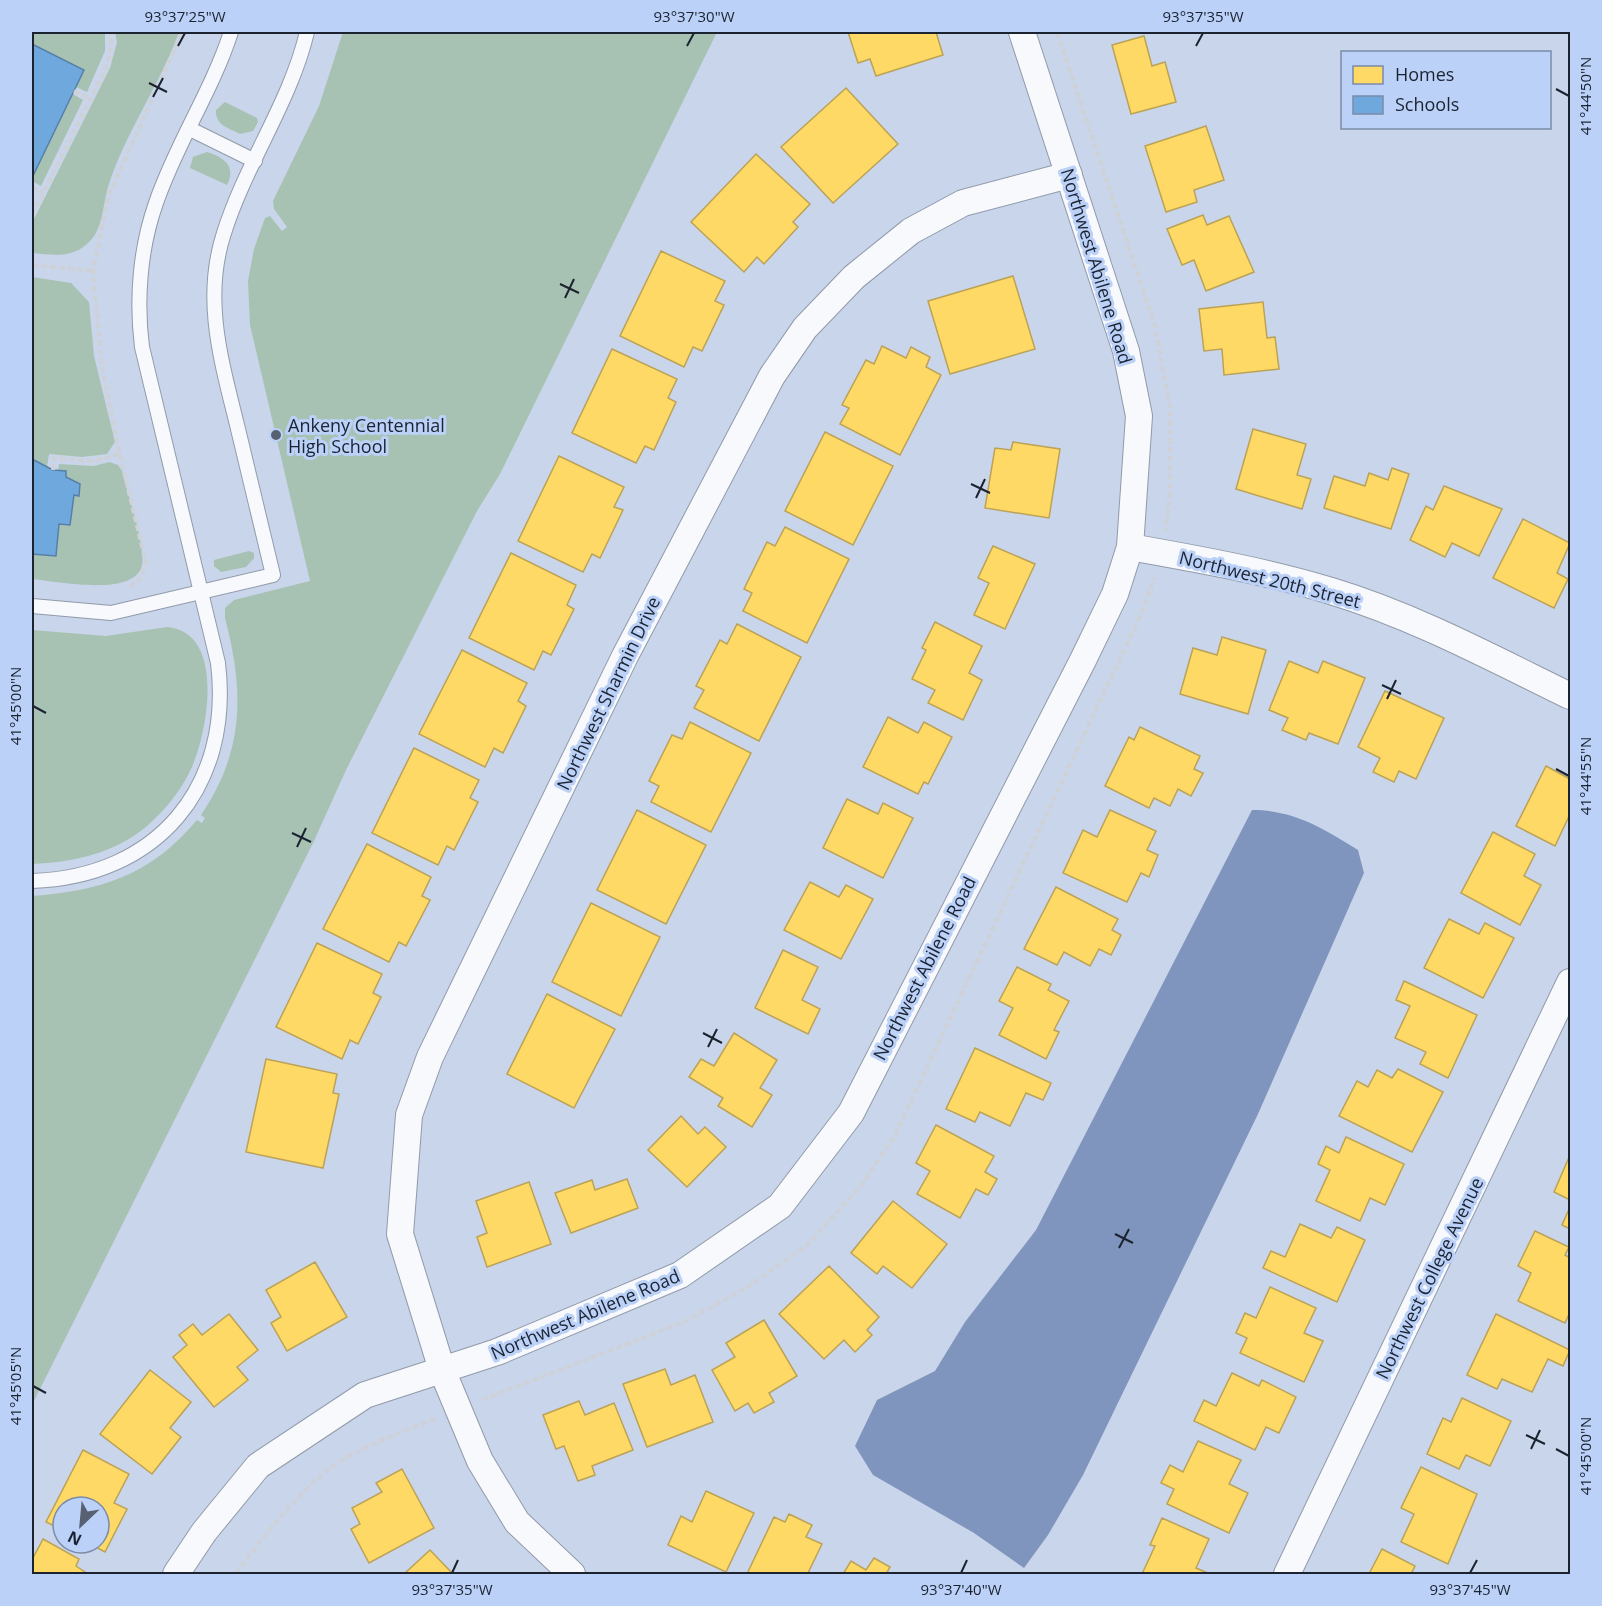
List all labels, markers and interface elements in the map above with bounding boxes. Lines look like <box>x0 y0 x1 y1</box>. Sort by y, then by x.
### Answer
text: 93°37'25"W <box>145 6 226 26</box>
text: 93°37'30"W <box>654 6 735 26</box>
text: 93°37'35"W <box>1163 6 1244 26</box>
legend <box>1341 51 1551 129</box>
text: 41°44'50"N <box>1575 57 1595 135</box>
text: Homes <box>1395 62 1454 86</box>
text: Schools <box>1395 92 1459 116</box>
street label: Northwest Abilene Road <box>1056 165 1138 367</box>
place label: Ankeny Centennial High School <box>288 413 445 458</box>
marker: Ankeny Centennial High School <box>269 428 283 442</box>
street label: Northwest 20th Street <box>1177 545 1363 613</box>
street label: Northwest Sharmin Drive <box>551 592 665 794</box>
text: 41°45'00"N <box>5 667 25 745</box>
text: 41°44'55"N <box>1575 737 1595 815</box>
street label: Northwest Abilene Road <box>867 872 981 1064</box>
street label: Northwest College Avenue <box>1370 1173 1488 1383</box>
street label: Northwest Abilene Road <box>487 1263 683 1365</box>
text: 41°45'05"N <box>5 1347 25 1425</box>
text: 41°45'00"N <box>1575 1417 1595 1495</box>
north arrow <box>51 1495 111 1555</box>
text: N <box>64 1526 85 1551</box>
text: 93°37'35"W <box>412 1579 493 1599</box>
text: 93°37'40"W <box>921 1579 1002 1599</box>
text: 93°37'45"W <box>1430 1579 1511 1599</box>

